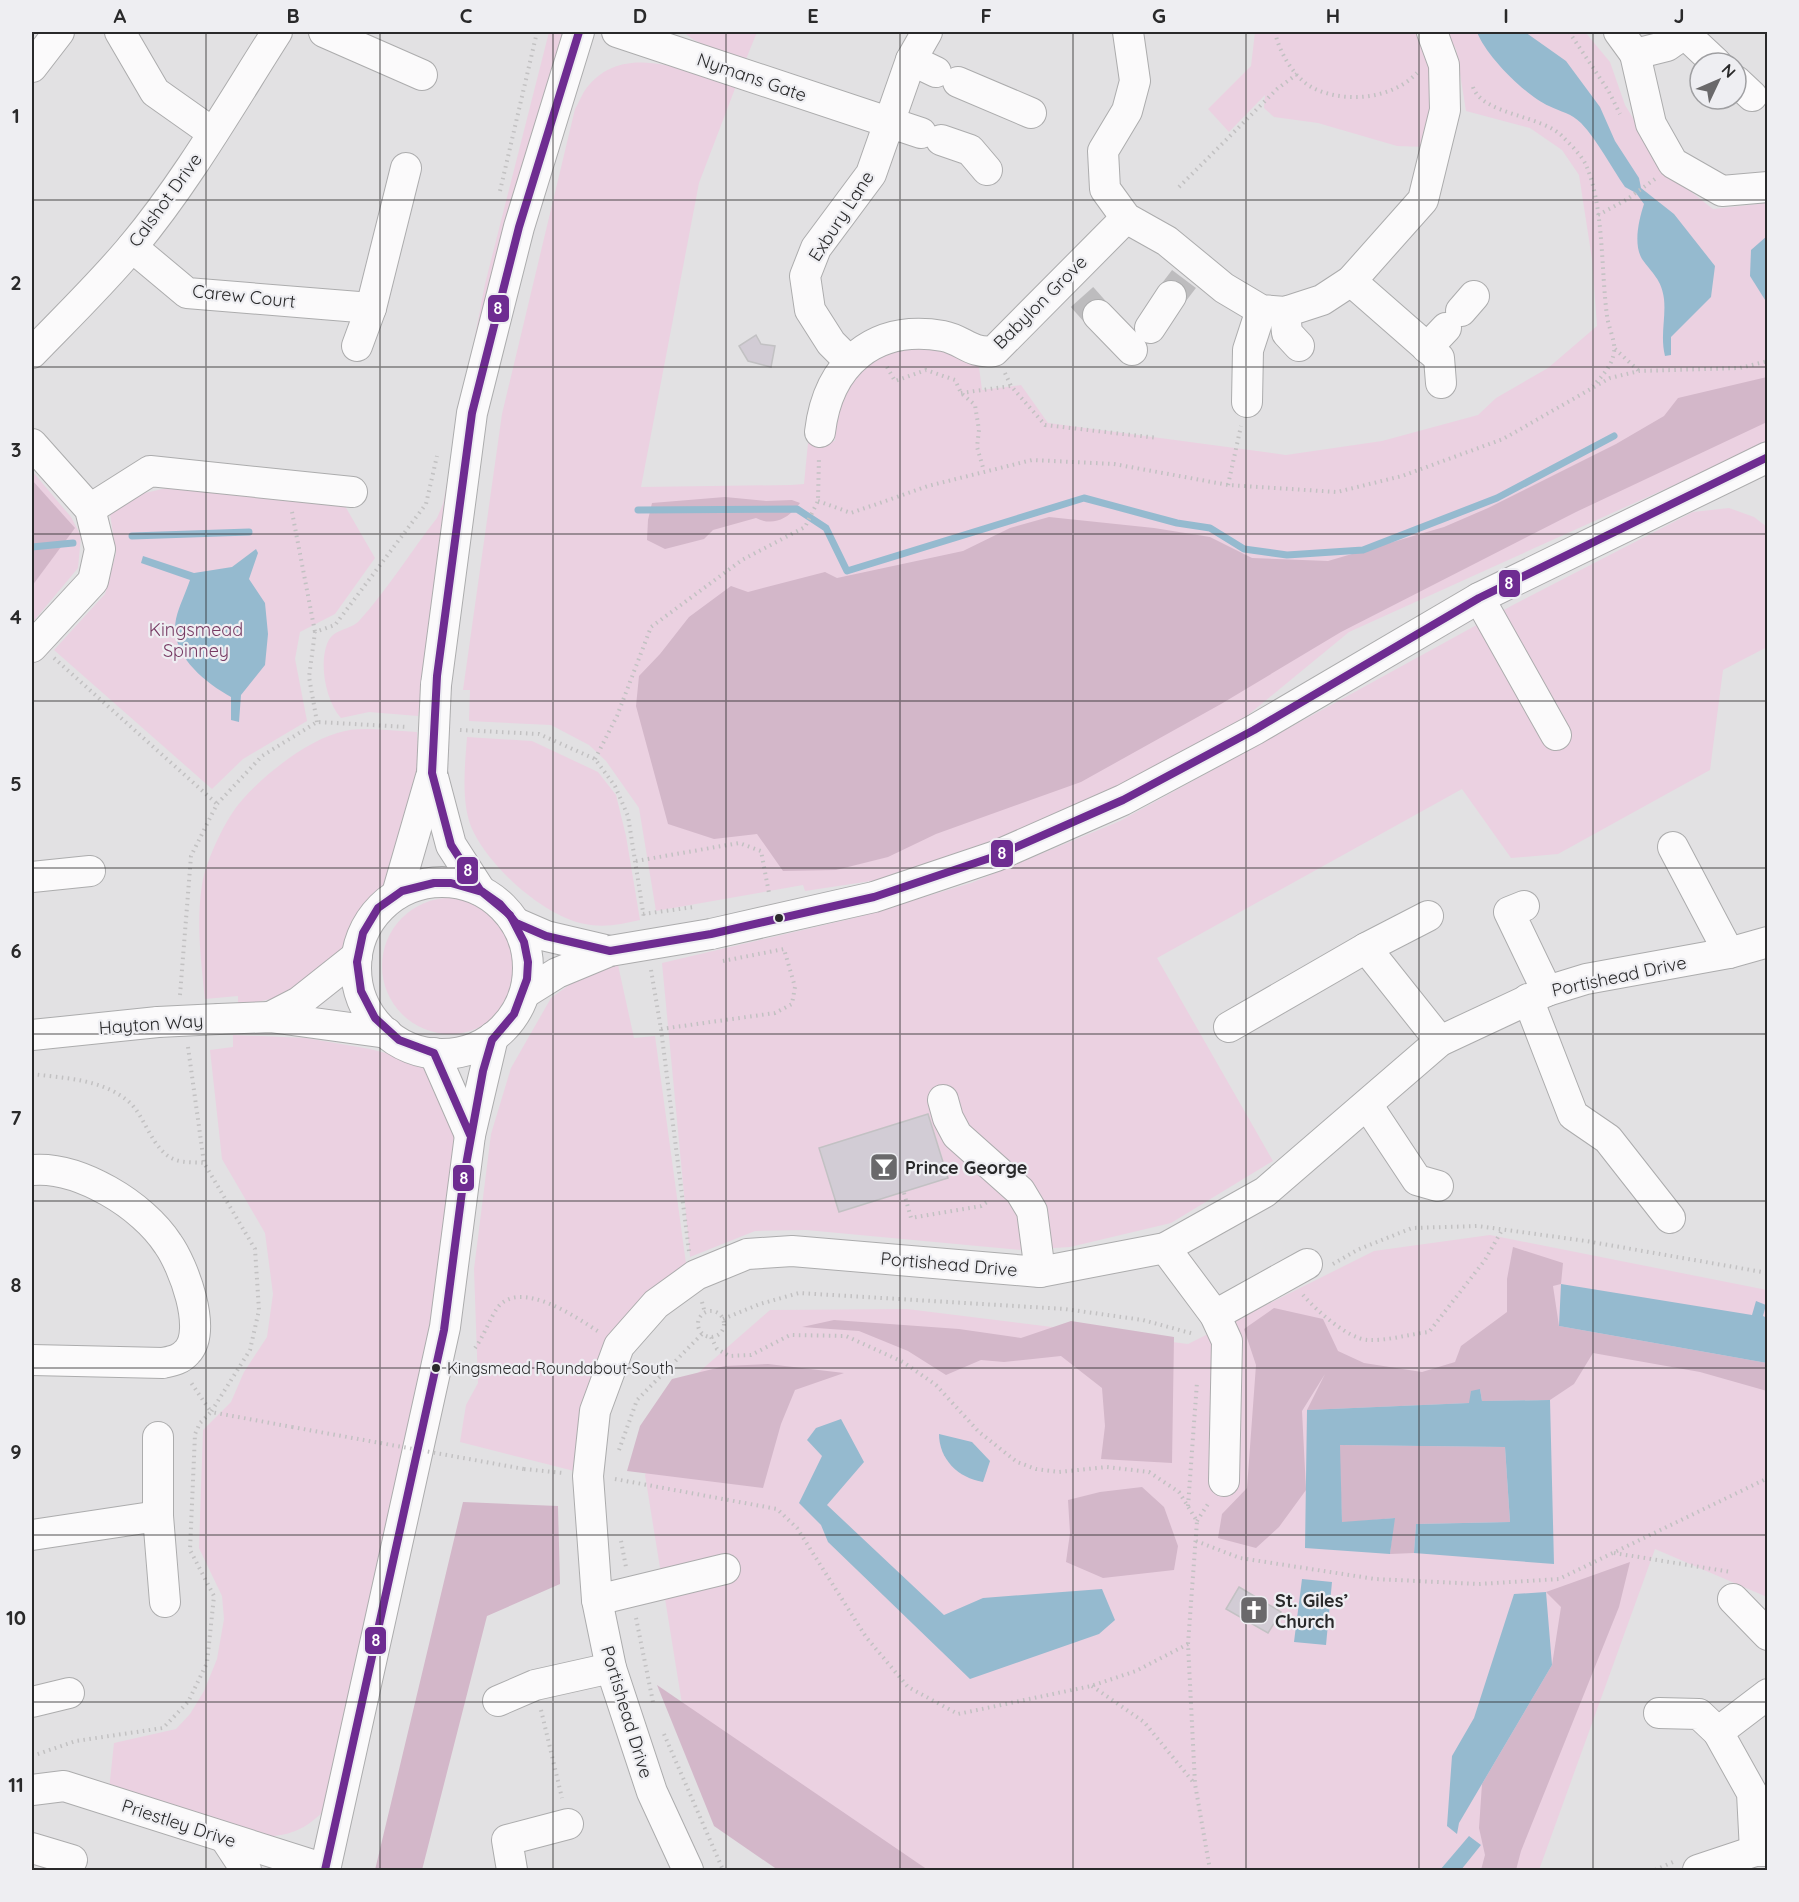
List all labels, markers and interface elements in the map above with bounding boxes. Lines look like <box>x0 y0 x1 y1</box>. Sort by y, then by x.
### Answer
text: A <box>114 3 127 28</box>
text: B <box>286 3 300 28</box>
text: C <box>460 3 473 28</box>
text: D <box>633 3 647 28</box>
text: E <box>807 3 819 28</box>
text: F <box>980 3 992 28</box>
text: G <box>1152 3 1166 28</box>
text: H <box>1326 3 1340 28</box>
text: I <box>1503 3 1509 28</box>
text: J <box>1673 3 1685 28</box>
street label: Nymans Gate <box>694 48 810 106</box>
north arrow <box>1688 51 1748 111</box>
text: N <box>1718 59 1740 82</box>
text: 1 <box>12 103 20 128</box>
street label: Calshot Drive <box>123 148 207 252</box>
street label: Exbury Lane <box>803 166 879 266</box>
street label: Babylon Grove <box>988 250 1092 354</box>
text: 2 <box>10 270 22 295</box>
street label: Carew Court <box>191 279 297 313</box>
line badge: 8 <box>487 294 510 323</box>
text: 8 <box>494 298 503 318</box>
text: 3 <box>11 437 21 462</box>
line badge: 8 <box>1498 569 1521 598</box>
text: 8 <box>1505 573 1514 593</box>
text: 4 <box>10 604 22 629</box>
park label: Kingsmead Spinney <box>149 618 243 662</box>
text: 5 <box>10 771 22 796</box>
line badge: 8 <box>990 839 1014 868</box>
text: 8 <box>998 843 1007 863</box>
line badge: 8 <box>456 856 479 885</box>
text: 8 <box>464 860 473 880</box>
unlabelled marker <box>773 912 785 924</box>
text: 6 <box>10 938 22 963</box>
street label: Portishead Drive <box>1549 950 1689 1002</box>
street label: Hayton Way <box>98 1009 204 1039</box>
text: 7 <box>11 1105 22 1130</box>
bar icon: Prince George <box>868 1151 900 1183</box>
place label: Prince George <box>905 1156 1027 1179</box>
line badge: 8 <box>452 1164 475 1192</box>
text: 8 <box>460 1168 469 1188</box>
street label: Portishead Drive <box>880 1247 1018 1281</box>
text: 8 <box>11 1272 22 1297</box>
place label: Kingsmead Roundabout South <box>447 1358 674 1378</box>
marker: Kingsmead Roundabout South <box>430 1362 442 1374</box>
text: 9 <box>10 1439 22 1464</box>
place label: St. Giles’ Church <box>1275 1589 1348 1633</box>
church icon: St. Giles’ Church <box>1238 1594 1270 1626</box>
text: 10 <box>6 1605 26 1630</box>
line badge: 8 <box>364 1626 387 1655</box>
text: 8 <box>372 1630 381 1650</box>
street label: Portishead Drive <box>596 1643 658 1781</box>
text: 11 <box>8 1772 24 1797</box>
street label: Priestley Drive <box>119 1794 239 1852</box>

